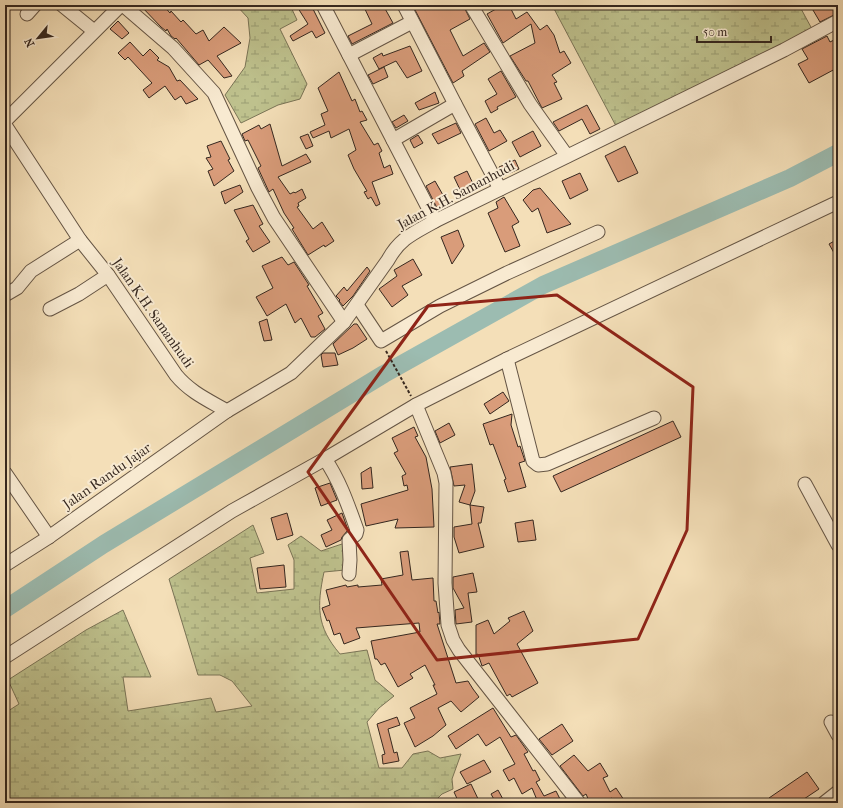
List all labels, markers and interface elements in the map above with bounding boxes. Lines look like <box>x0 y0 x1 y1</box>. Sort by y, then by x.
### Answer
north arrow <box>18 18 58 58</box>
scale bar <box>697 18 771 44</box>
text: 50 m <box>703 25 727 39</box>
text: N <box>22 35 37 49</box>
street label: Jalan K.H. Samanhudi <box>394 157 517 234</box>
street label: Jalan K.H. Samanhudi <box>108 254 197 371</box>
street label: Jalan Randu Jajar <box>59 439 154 513</box>

